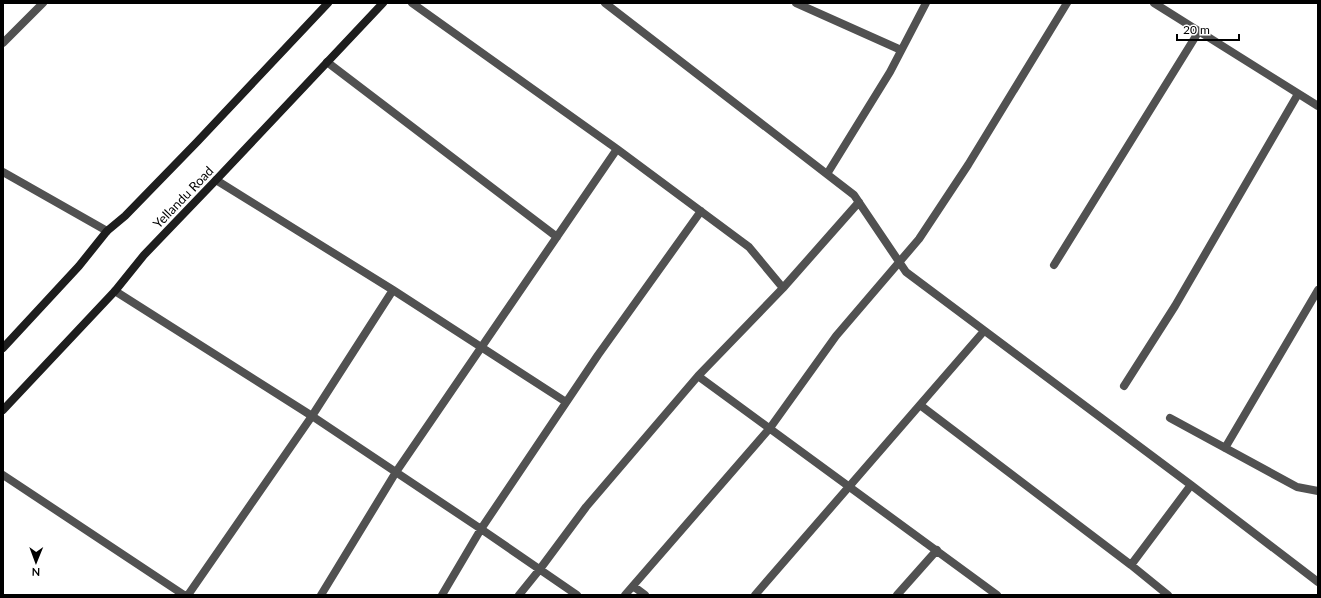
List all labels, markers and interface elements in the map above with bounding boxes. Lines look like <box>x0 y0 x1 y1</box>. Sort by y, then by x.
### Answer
scale bar <box>1177 16 1239 42</box>
text: 20 m <box>1183 22 1210 37</box>
street label: Yellandu Road <box>149 163 217 231</box>
north arrow <box>16 542 56 582</box>
text: N <box>31 566 40 579</box>

